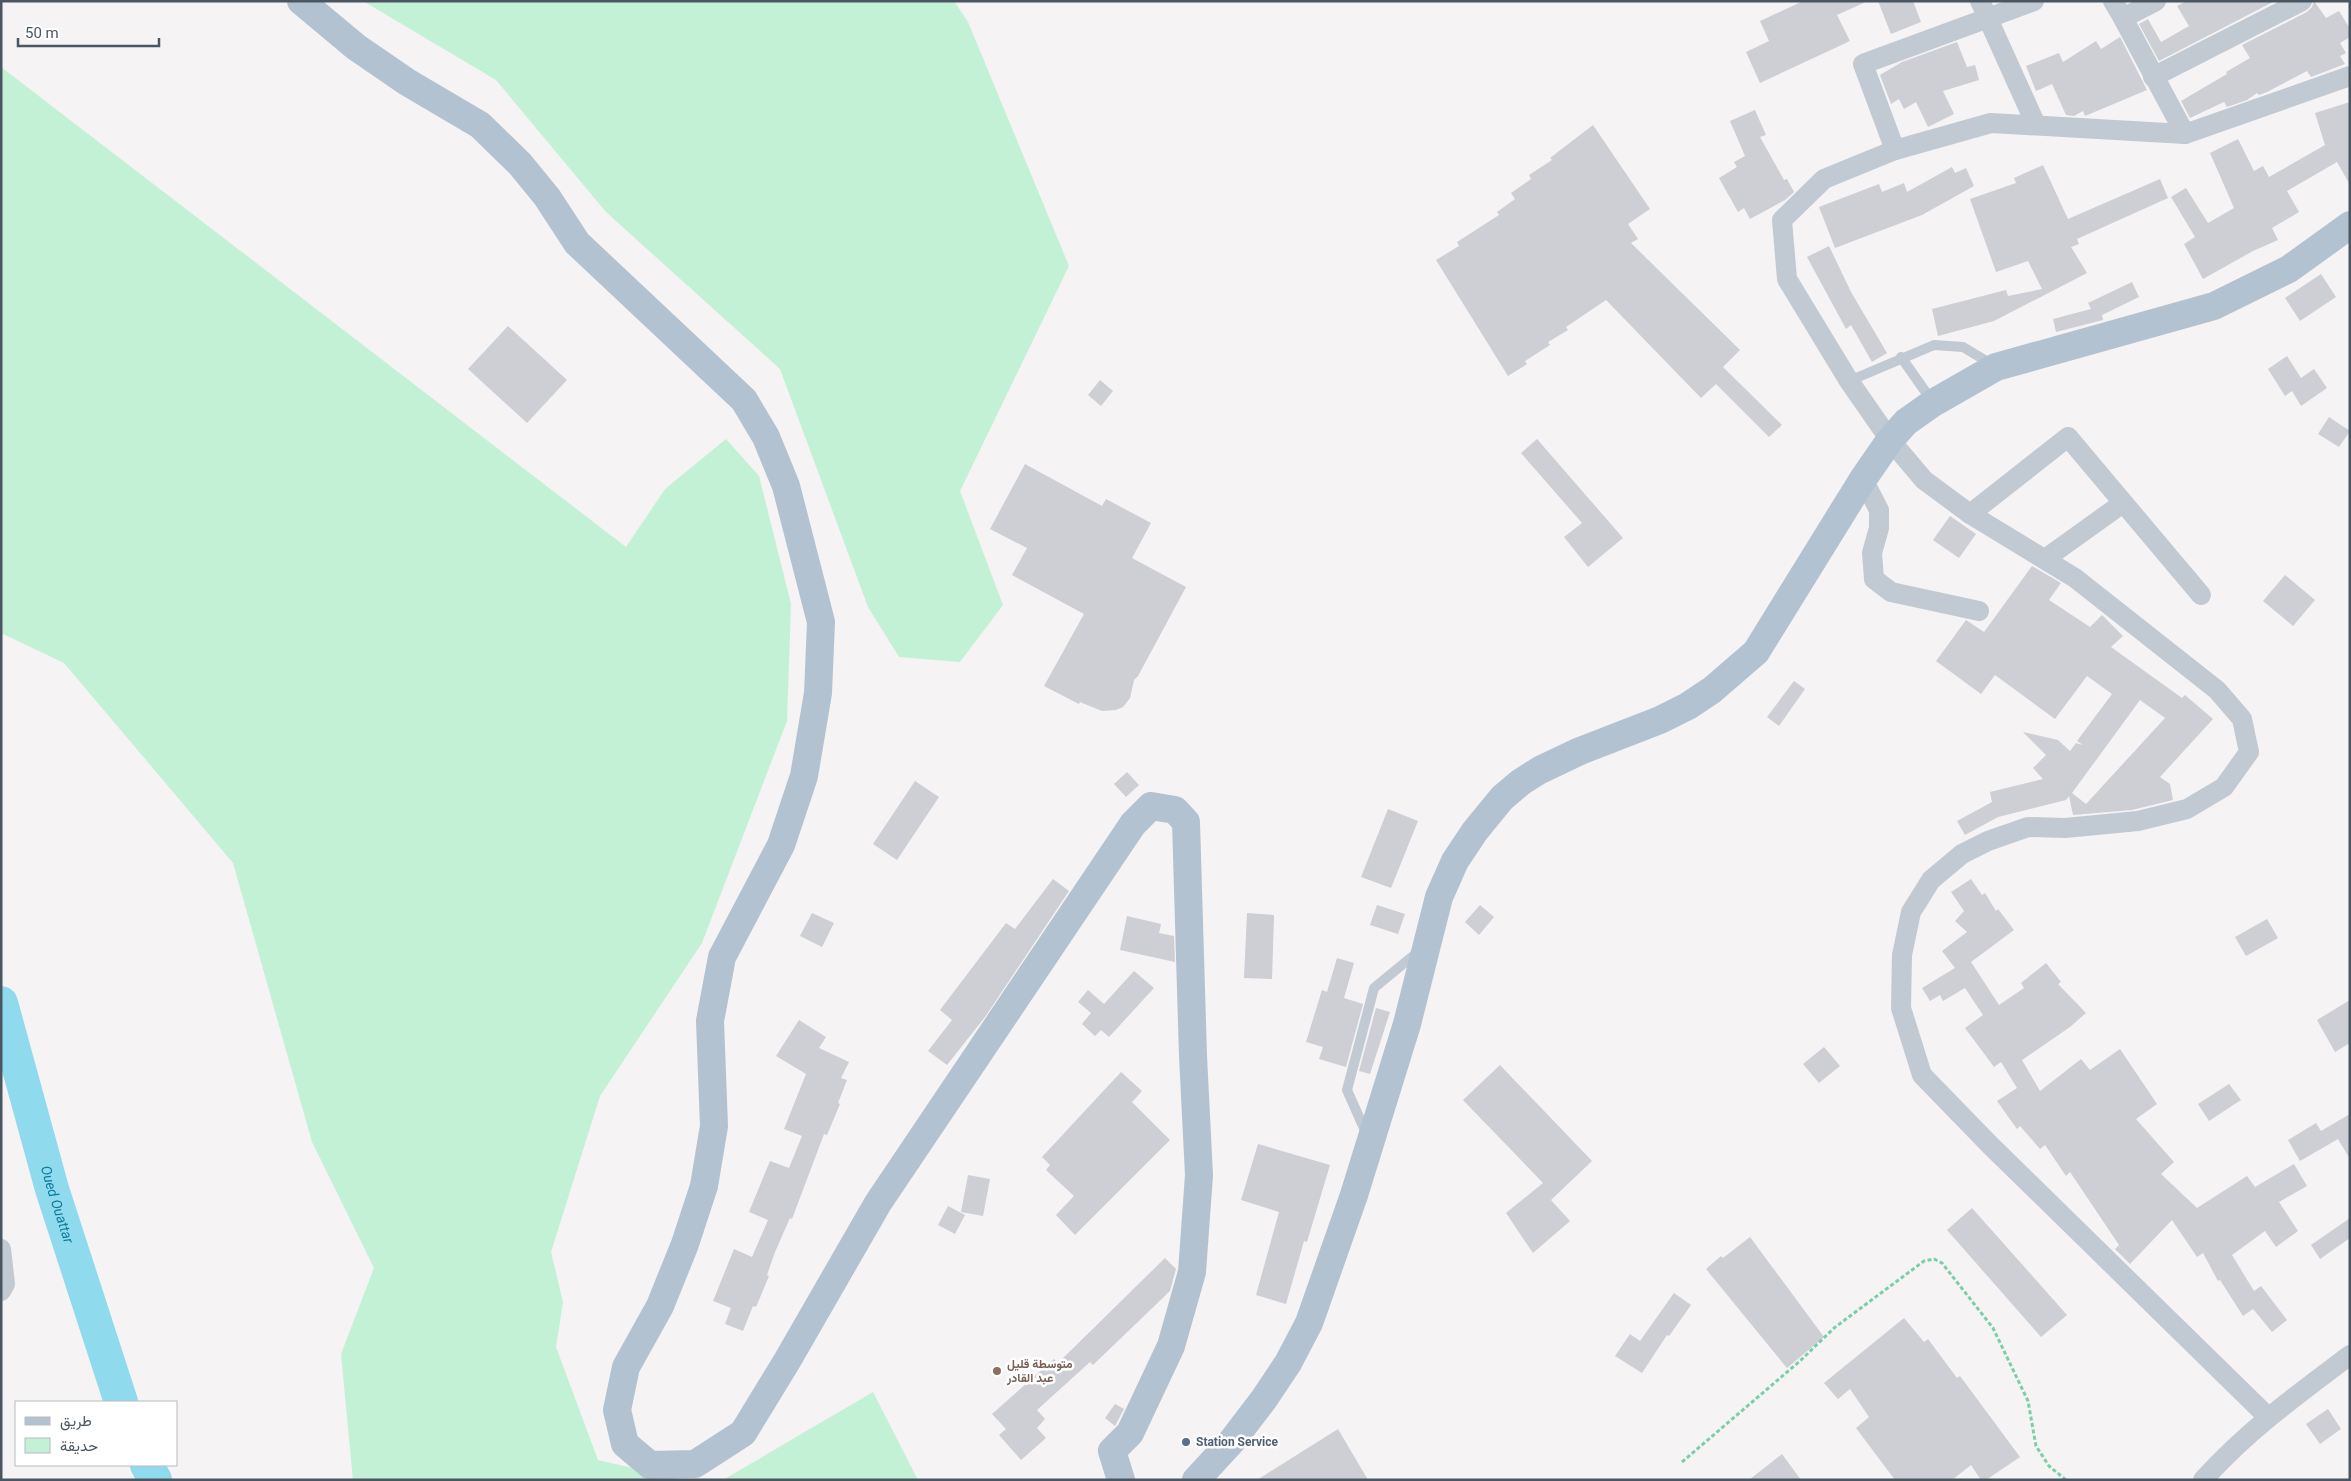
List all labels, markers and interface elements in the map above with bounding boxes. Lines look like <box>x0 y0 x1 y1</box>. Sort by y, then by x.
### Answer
scale bar <box>18 15 159 47</box>
text: 50 m <box>25 24 59 42</box>
water label: Oued Ouattar <box>38 1164 77 1245</box>
place label: متوسطة قليل عبد القادر <box>1006 1357 1073 1386</box>
marker: متوسطة قليل عبد القادر <box>991 1365 1003 1377</box>
legend <box>15 1401 178 1466</box>
text: طريق <box>60 1412 92 1431</box>
place label: Station Service <box>1196 1435 1278 1449</box>
marker: Station Service <box>1180 1436 1192 1448</box>
text: حديقة <box>60 1437 98 1455</box>

